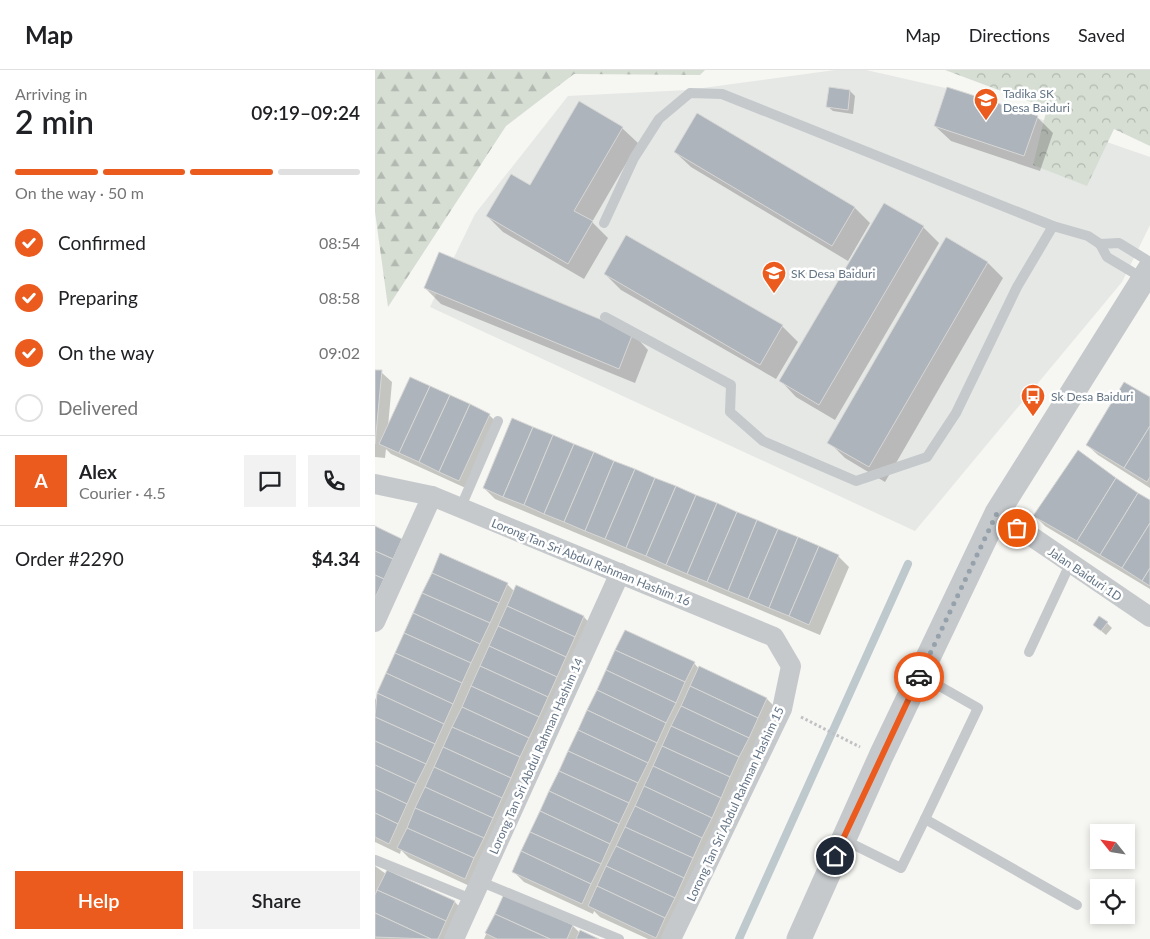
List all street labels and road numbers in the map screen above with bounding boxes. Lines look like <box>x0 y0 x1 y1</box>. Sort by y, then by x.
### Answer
street label: Lorong Tan Sri Abdul Rahman Hashim 16 <box>489 515 693 609</box>
street label: Jalan Baiduri 1D <box>1045 544 1125 604</box>
street label: Lorong Tan Sri Abdul Rahman Hashim 14 <box>486 656 586 856</box>
street label: Lorong Tan Sri Abdul Rahman Hashim 15 <box>683 704 787 904</box>

